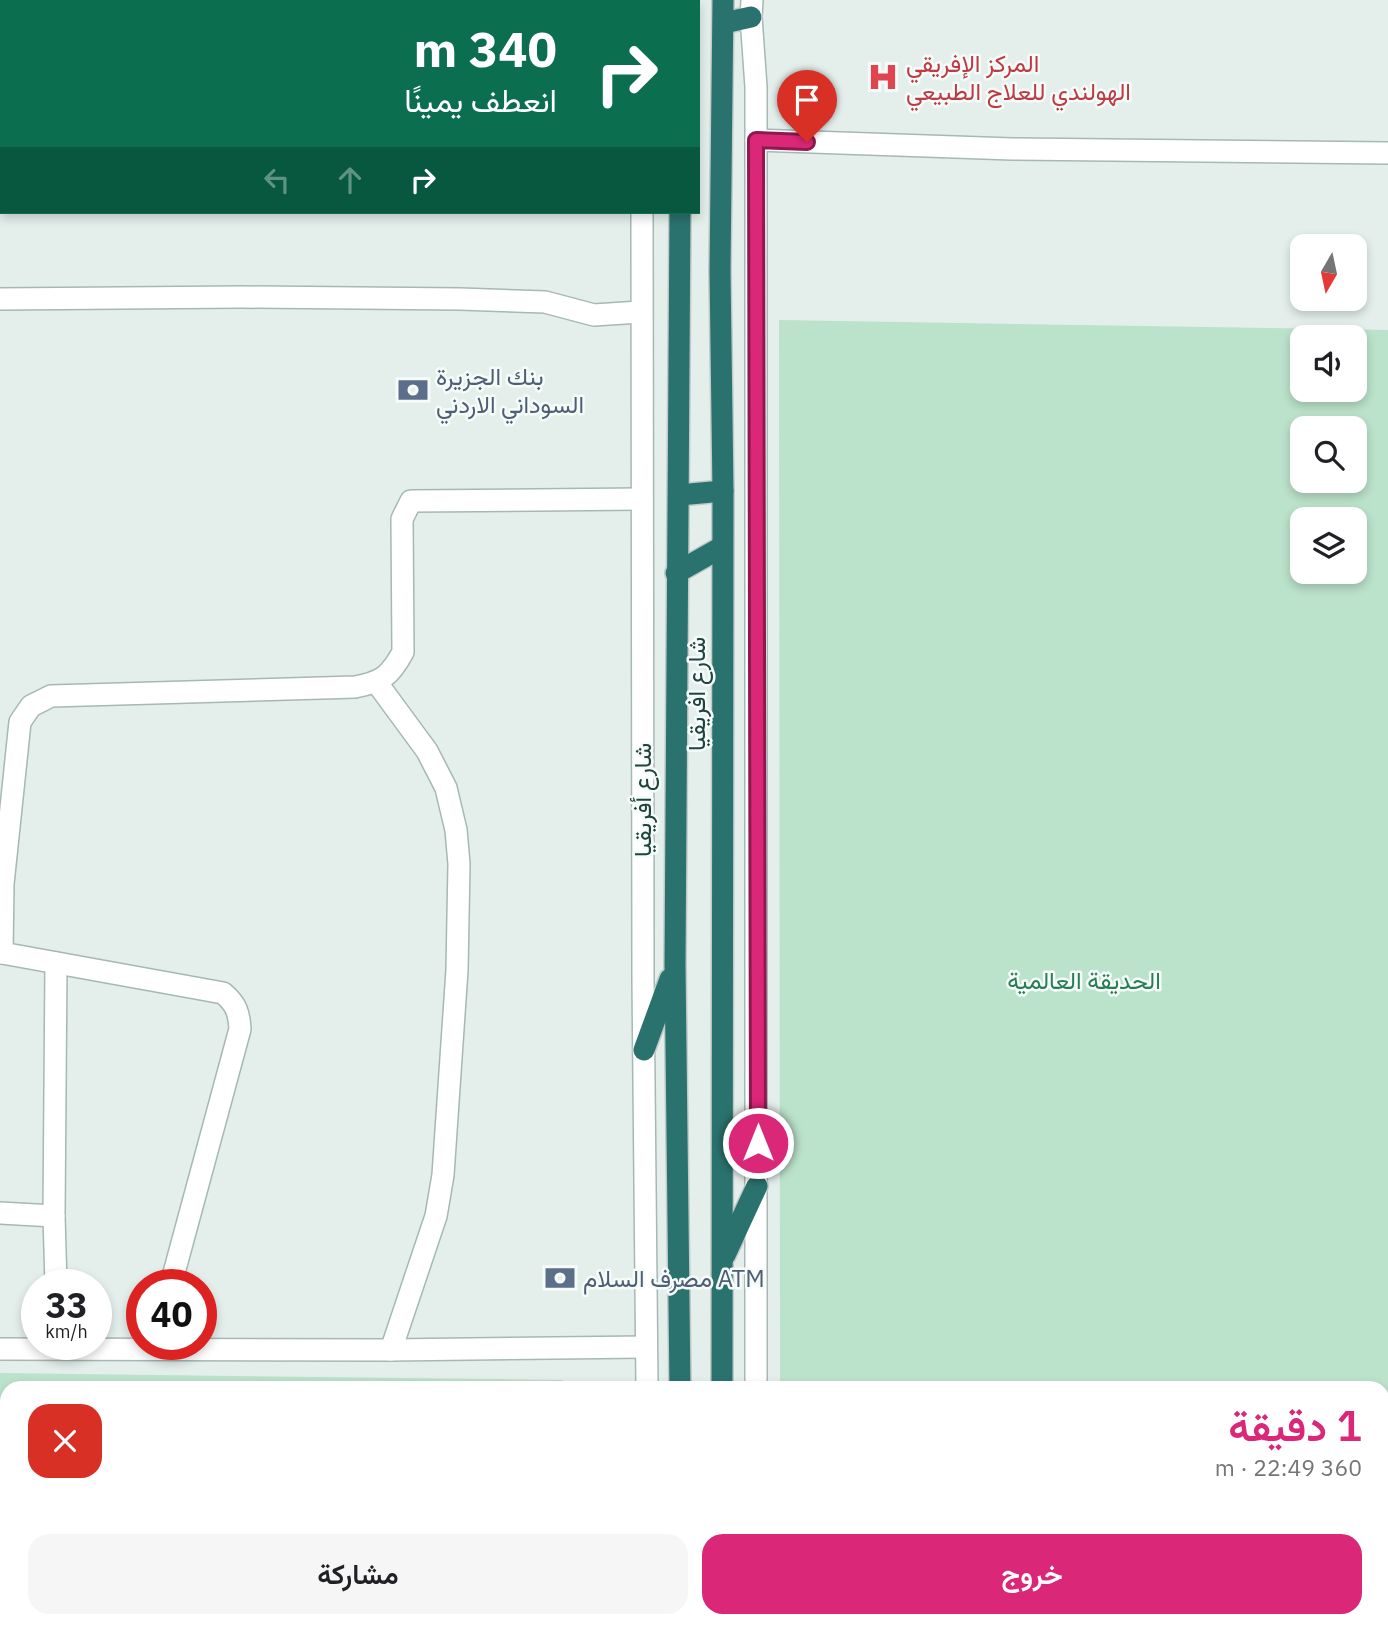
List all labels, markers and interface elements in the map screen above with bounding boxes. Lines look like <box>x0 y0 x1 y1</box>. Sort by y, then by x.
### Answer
text: 340 m <box>413 17 557 80</box>
icon: right <box>581 28 672 119</box>
place label: المركز الإفريقي الهولندي للعلاج الطبيعي <box>906 47 1131 111</box>
hospital icon: المركز الإفريقي الهولندي للعلاج الطبيعي <box>866 60 900 94</box>
pin <box>777 70 837 142</box>
text: انعطف يمينًا <box>404 79 557 121</box>
icon: arrive <box>788 81 826 119</box>
icon: left <box>258 161 296 199</box>
icon: ahead <box>331 161 369 199</box>
icon: right <box>404 161 442 199</box>
north arrow <box>1290 234 1367 312</box>
map controls <box>1290 234 1367 584</box>
button: sound <box>1290 325 1367 402</box>
place label: بنك الجزيرة السوداني الاردني <box>436 360 584 424</box>
bank icon: بنك الجزيرة السوداني الاردني <box>396 373 430 407</box>
button: search <box>1290 416 1367 493</box>
button: layers <box>1290 507 1367 584</box>
street label: شارع افريقيا <box>680 637 713 751</box>
street label: شارع أفريقيا <box>626 743 659 857</box>
park label: الحديقة العالمية <box>1007 964 1161 996</box>
position arrow <box>721 1106 795 1180</box>
bank icon: مصرف السلام ATM <box>543 1261 577 1295</box>
place label: مصرف السلام ATM <box>583 1262 765 1295</box>
speed limit sign: 40 <box>126 1269 217 1360</box>
text: 33 <box>45 1282 88 1328</box>
text: km/h <box>45 1320 88 1343</box>
text: 1 دقيقة <box>1228 1398 1362 1453</box>
button: close <box>28 1404 102 1478</box>
text: 360 m · 22:49 <box>1215 1452 1362 1482</box>
button: مشاركة <box>28 1534 688 1614</box>
button: خروج <box>702 1534 1362 1614</box>

